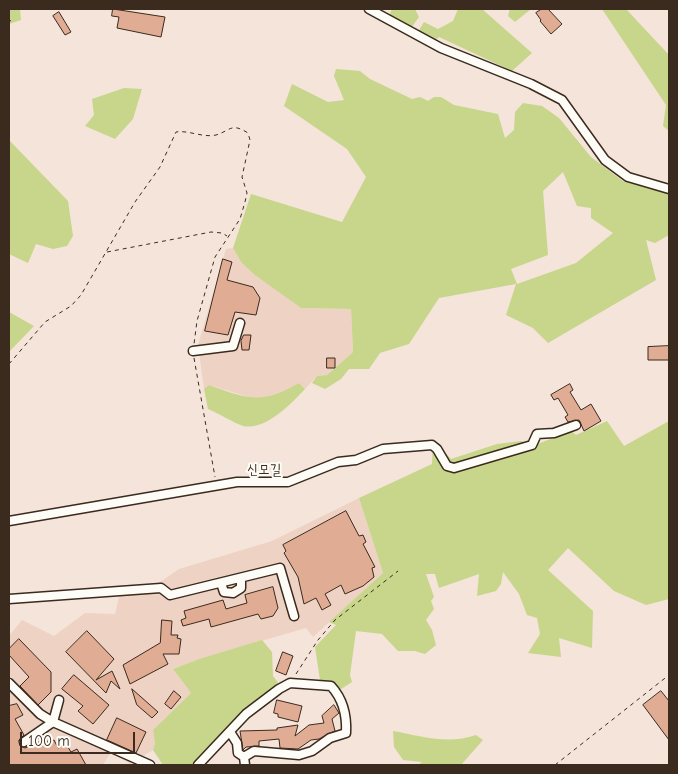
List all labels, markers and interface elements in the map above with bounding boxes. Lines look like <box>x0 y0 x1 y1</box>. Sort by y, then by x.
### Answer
street label: 신모길 <box>247 462 281 478</box>
scale bar <box>22 722 138 754</box>
text: 100 m <box>28 732 70 750</box>

